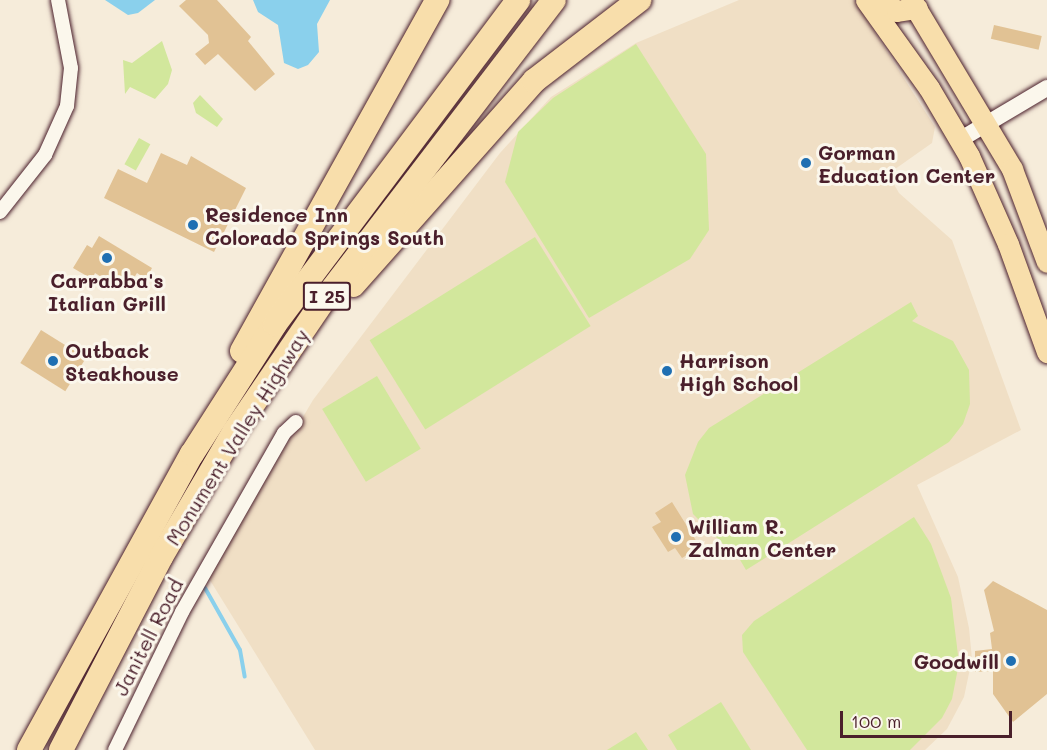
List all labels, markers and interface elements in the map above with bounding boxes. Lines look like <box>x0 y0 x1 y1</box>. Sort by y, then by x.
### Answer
place label: Gorman Education Center <box>818 140 995 187</box>
marker: Gorman Education Center <box>799 156 813 170</box>
place label: Residence Inn Colorado Springs South <box>205 202 444 249</box>
marker: Residence Inn Colorado Springs South <box>186 218 200 232</box>
marker: Carrabba's Italian Grill <box>100 251 114 265</box>
place label: Carrabba's Italian Grill <box>48 268 166 315</box>
road number: I 25 <box>302 281 352 311</box>
street label: Monument Valley Highway <box>160 324 314 550</box>
place label: Outback Steakhouse <box>65 338 179 385</box>
place label: Harrison High School <box>679 348 798 395</box>
marker: Outback Steakhouse <box>46 354 60 368</box>
marker: Harrison High School <box>660 364 674 378</box>
place label: William R. Zalman Center <box>688 514 836 561</box>
marker: William R. Zalman Center <box>669 530 683 544</box>
street label: Janitell Road <box>108 574 188 700</box>
place label: Goodwill <box>914 649 999 673</box>
marker: Goodwill <box>1004 654 1018 668</box>
scale bar <box>843 699 1016 737</box>
text: 100 m <box>851 709 901 733</box>

